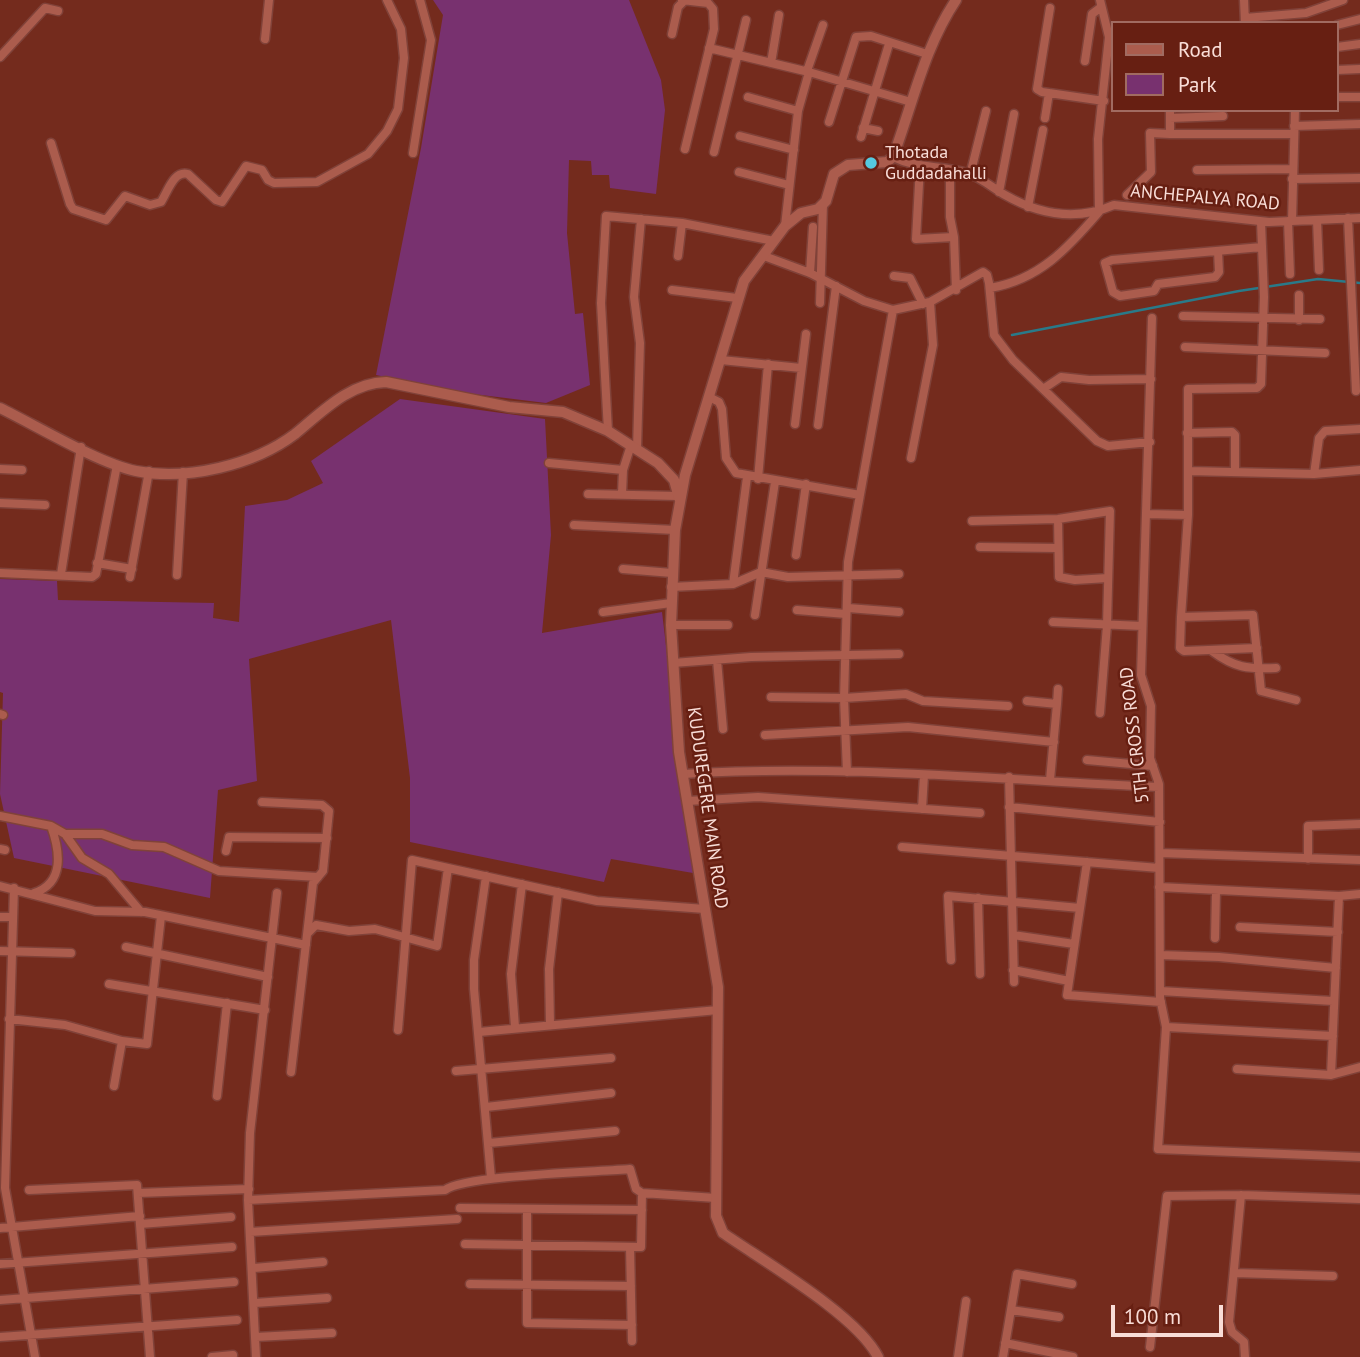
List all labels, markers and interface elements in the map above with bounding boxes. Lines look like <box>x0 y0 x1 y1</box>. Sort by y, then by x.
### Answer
legend <box>1112 21 1339 112</box>
text: Road <box>1178 36 1222 63</box>
text: Park <box>1178 71 1217 98</box>
place label: Thotada Guddadahalli <box>885 142 987 184</box>
marker: Thotada Guddadahalli <box>863 155 879 171</box>
street label: ANCHEPALYA ROAD <box>1129 181 1281 215</box>
street label: 5TH CROSS ROAD <box>1116 666 1154 804</box>
street label: KUDUREGERE MAIN ROAD <box>682 706 732 910</box>
scale bar <box>1115 1290 1227 1334</box>
text: 100 m <box>1124 1303 1181 1330</box>

